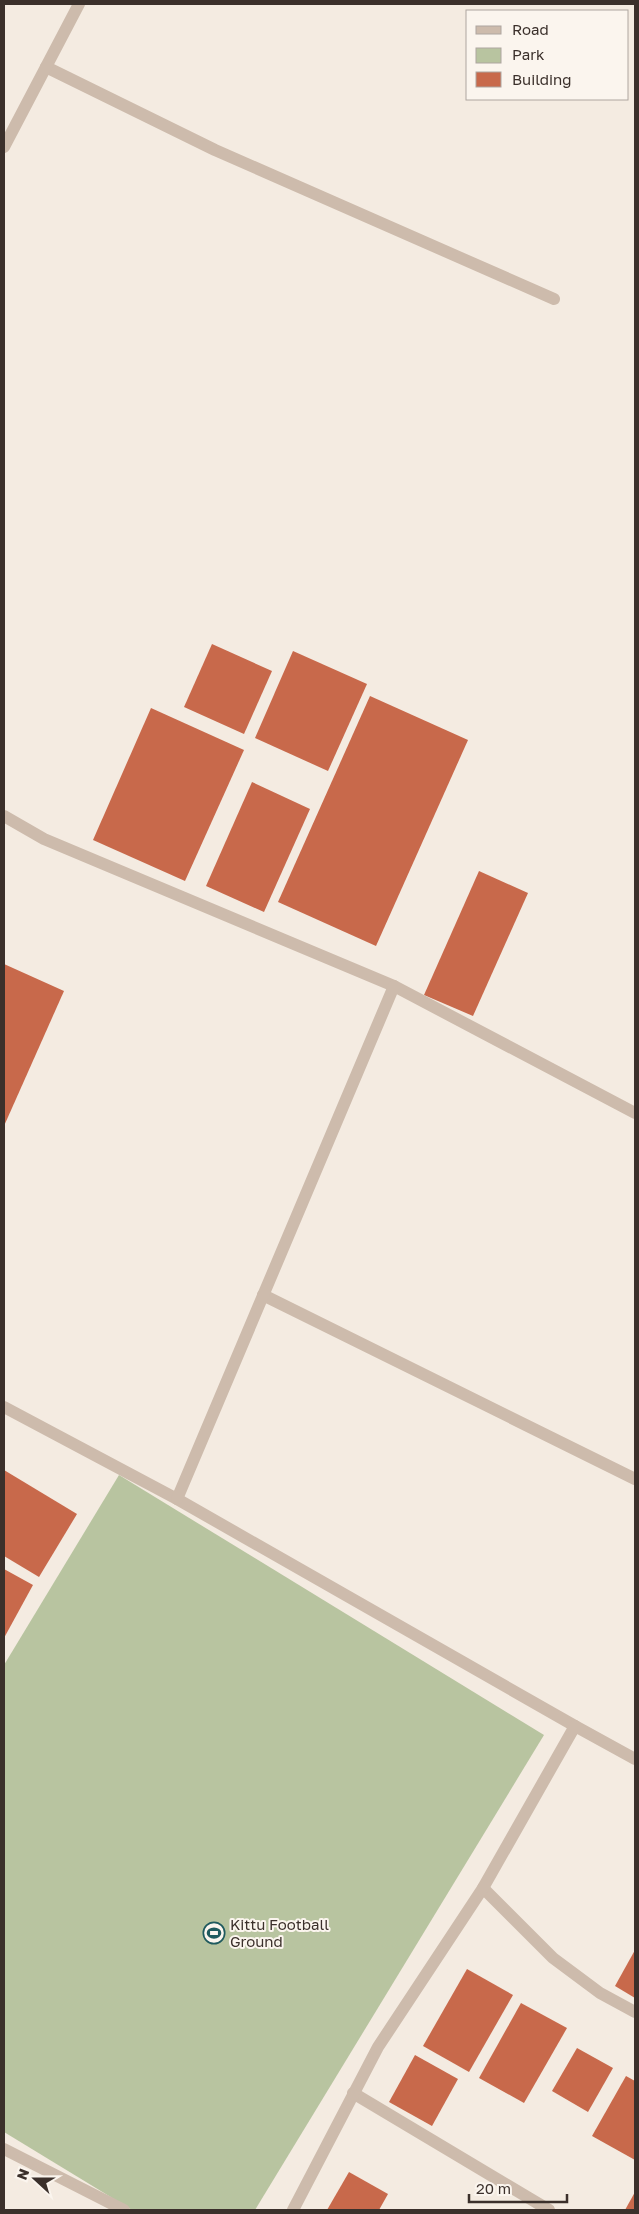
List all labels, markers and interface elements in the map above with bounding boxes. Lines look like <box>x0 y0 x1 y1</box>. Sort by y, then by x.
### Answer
legend <box>466 10 629 100</box>
text: Road <box>512 20 549 38</box>
text: Park <box>512 45 545 63</box>
text: Building <box>512 70 572 88</box>
place label: Kittu Football Ground <box>230 1915 329 1950</box>
sports icon: Kittu Football Ground <box>202 1921 226 1945</box>
north arrow <box>10 2154 60 2204</box>
text: N <box>13 2166 32 2182</box>
scale bar <box>469 2172 566 2204</box>
text: 20 m <box>476 2179 511 2197</box>

